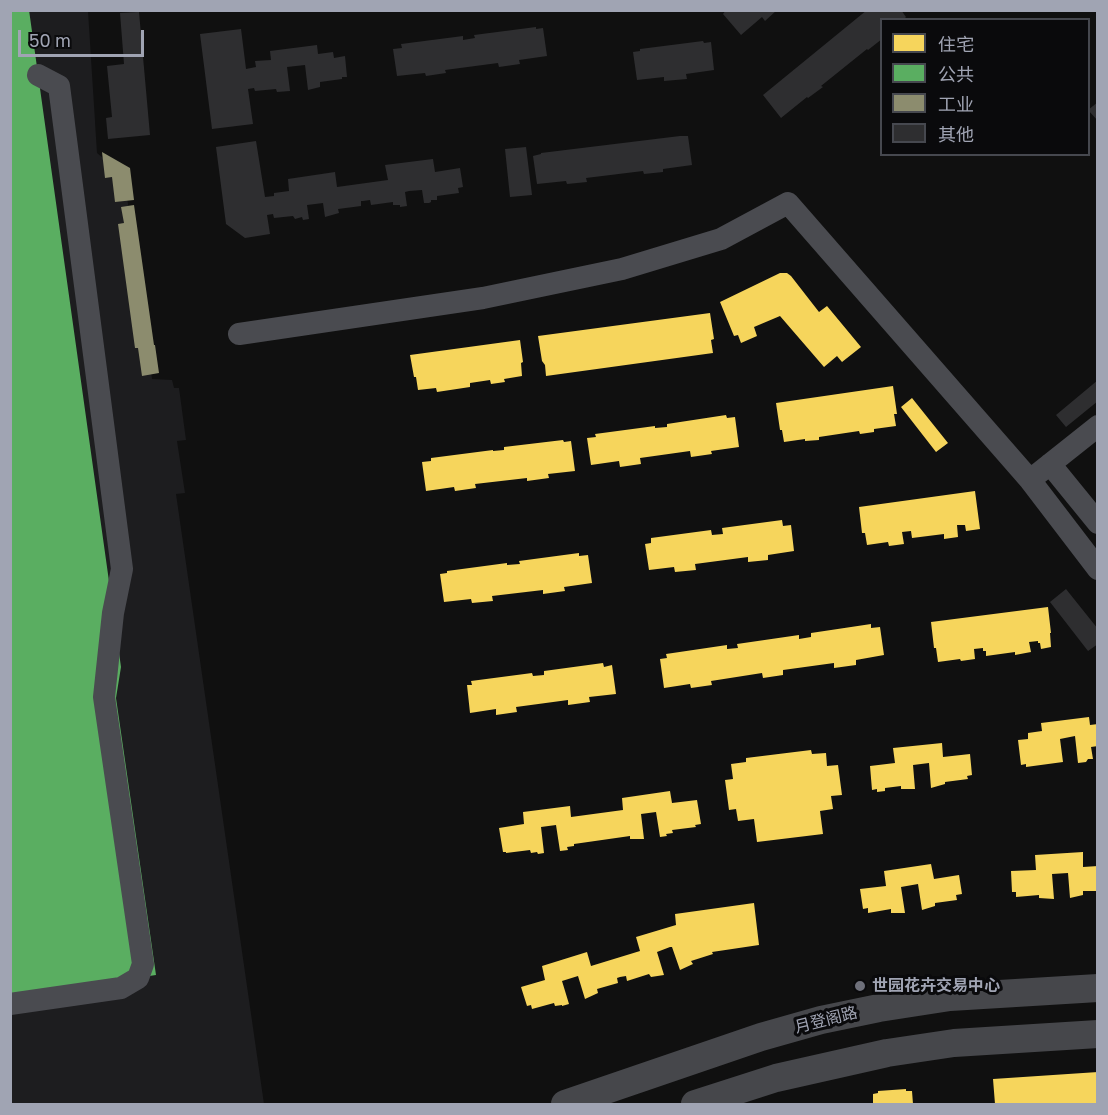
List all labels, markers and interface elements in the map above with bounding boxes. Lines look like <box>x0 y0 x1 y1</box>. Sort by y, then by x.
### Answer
scale bar <box>21 18 147 56</box>
legend <box>880 18 1090 156</box>
text: 50 m <box>29 29 71 51</box>
text: 住宅 <box>938 33 974 55</box>
text: 公共 <box>938 63 974 85</box>
text: 工业 <box>938 93 974 115</box>
text: 其他 <box>938 123 974 145</box>
place label: 世园花卉交易中心 <box>872 976 1000 996</box>
marker: 世园花卉交易中心 <box>853 979 867 993</box>
street label: 月登阁路 <box>793 1003 859 1037</box>

